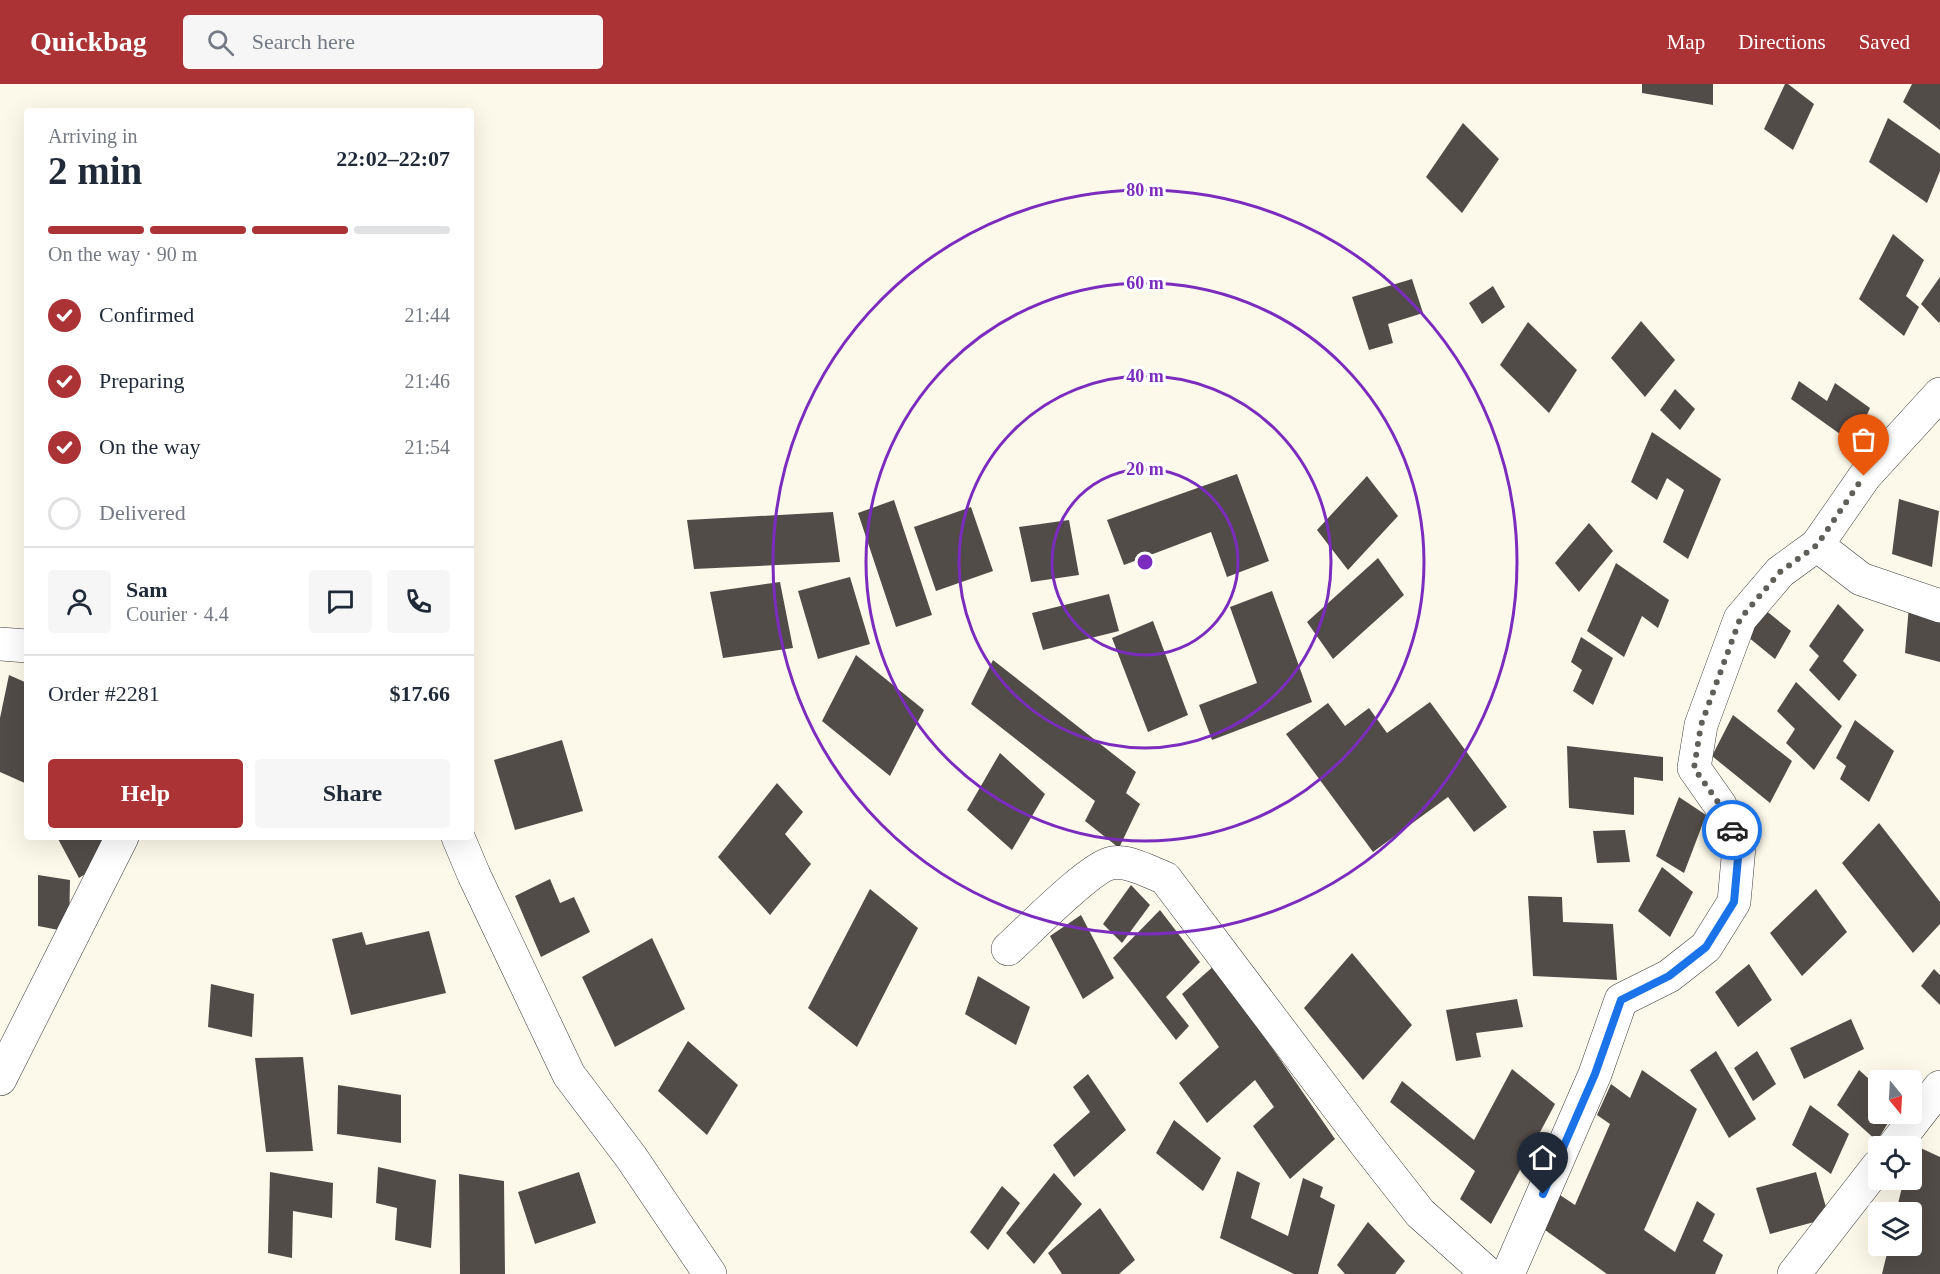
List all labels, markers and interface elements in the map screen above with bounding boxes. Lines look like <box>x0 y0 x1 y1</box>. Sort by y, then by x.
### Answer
search box <box>183 15 603 69</box>
text: Quickbag <box>30 26 147 57</box>
icon: search <box>204 26 237 59</box>
text: Search here <box>252 29 355 54</box>
text: Map <box>1667 30 1705 54</box>
text: Directions <box>1738 30 1826 54</box>
text: Saved <box>1859 30 1910 54</box>
text: Arriving in <box>48 125 137 147</box>
text: 22:02–22:07 <box>336 146 450 171</box>
text: 2 min <box>48 149 142 192</box>
text: 80 m <box>1126 180 1164 200</box>
text: On the way · 90 m <box>48 243 197 265</box>
text: 60 m <box>1126 273 1164 293</box>
icon: check <box>48 299 81 332</box>
text: Confirmed <box>99 302 194 327</box>
text: 21:44 <box>404 304 450 326</box>
icon: check <box>48 365 81 398</box>
text: 40 m <box>1126 366 1164 386</box>
text: Preparing <box>99 368 185 393</box>
text: 21:46 <box>404 370 450 392</box>
pin <box>1838 414 1889 476</box>
icon: bag <box>1847 423 1880 456</box>
icon: check <box>48 431 81 464</box>
text: On the way <box>99 434 200 459</box>
text: 21:54 <box>404 436 450 458</box>
text: 20 m <box>1126 459 1164 479</box>
text: Delivered <box>99 500 186 525</box>
centre of rings <box>1135 552 1155 572</box>
button: person <box>48 570 111 633</box>
button: chat <box>309 570 372 633</box>
button: phone <box>387 570 450 633</box>
text: Sam <box>126 577 168 602</box>
text: Courier · 4.4 <box>126 603 229 625</box>
text: Order #2281 <box>48 681 160 706</box>
text: $17.66 <box>390 681 450 706</box>
button: Help <box>48 759 243 828</box>
button: Share <box>255 759 450 828</box>
courier <box>1702 800 1762 860</box>
icon: car <box>1716 814 1749 847</box>
north arrow <box>1868 1070 1922 1124</box>
map controls <box>1868 1070 1922 1256</box>
pin <box>1517 1132 1568 1194</box>
button: locate <box>1868 1136 1922 1190</box>
icon: home <box>1526 1141 1559 1174</box>
button: layers <box>1868 1202 1922 1256</box>

